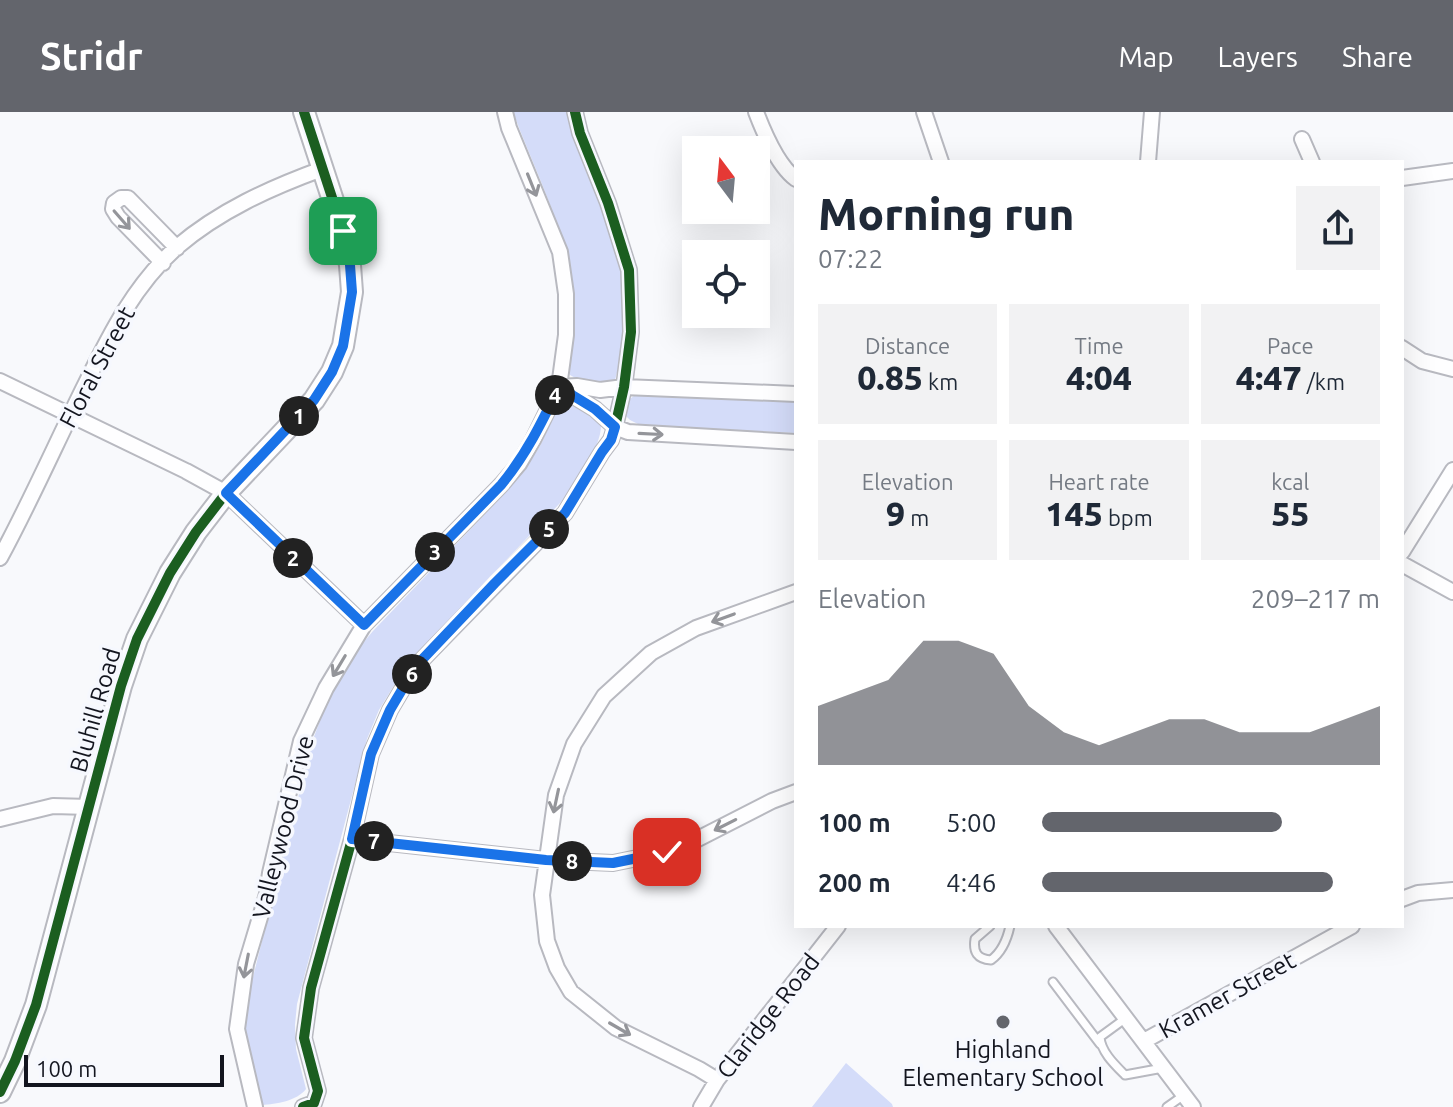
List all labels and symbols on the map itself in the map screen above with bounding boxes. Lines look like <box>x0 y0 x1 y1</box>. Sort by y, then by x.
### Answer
north arrow <box>682 136 770 224</box>
one-way arrow <box>526 172 541 197</box>
pin <box>309 197 377 265</box>
one-way arrow <box>113 209 131 229</box>
street label: Floral Street <box>54 301 140 432</box>
pin: 4 <box>535 375 575 415</box>
pin: 1 <box>279 396 319 436</box>
one-way arrow <box>637 426 664 441</box>
pin: 5 <box>529 509 569 549</box>
pin: 3 <box>415 532 455 572</box>
pin: 2 <box>273 538 313 578</box>
one-way arrow <box>710 612 735 627</box>
street label: Bluhill Road <box>64 645 126 775</box>
one-way arrow <box>331 654 347 677</box>
pin: 6 <box>392 654 432 694</box>
street label: Valleywood Drive <box>247 733 319 921</box>
one-way arrow <box>548 788 563 813</box>
pin <box>633 818 701 886</box>
one-way arrow <box>714 818 738 833</box>
pin: 7 <box>354 821 394 861</box>
pin: 8 <box>552 841 592 881</box>
street label: Kramer Street <box>1154 946 1300 1044</box>
street label: Claridge Road <box>711 949 825 1083</box>
one-way arrow <box>238 953 253 978</box>
marker: Highland Elementary School <box>994 1013 1012 1031</box>
one-way arrow <box>608 1021 631 1037</box>
place label: Highland Elementary School <box>903 1036 1103 1091</box>
scale bar <box>24 1051 224 1087</box>

